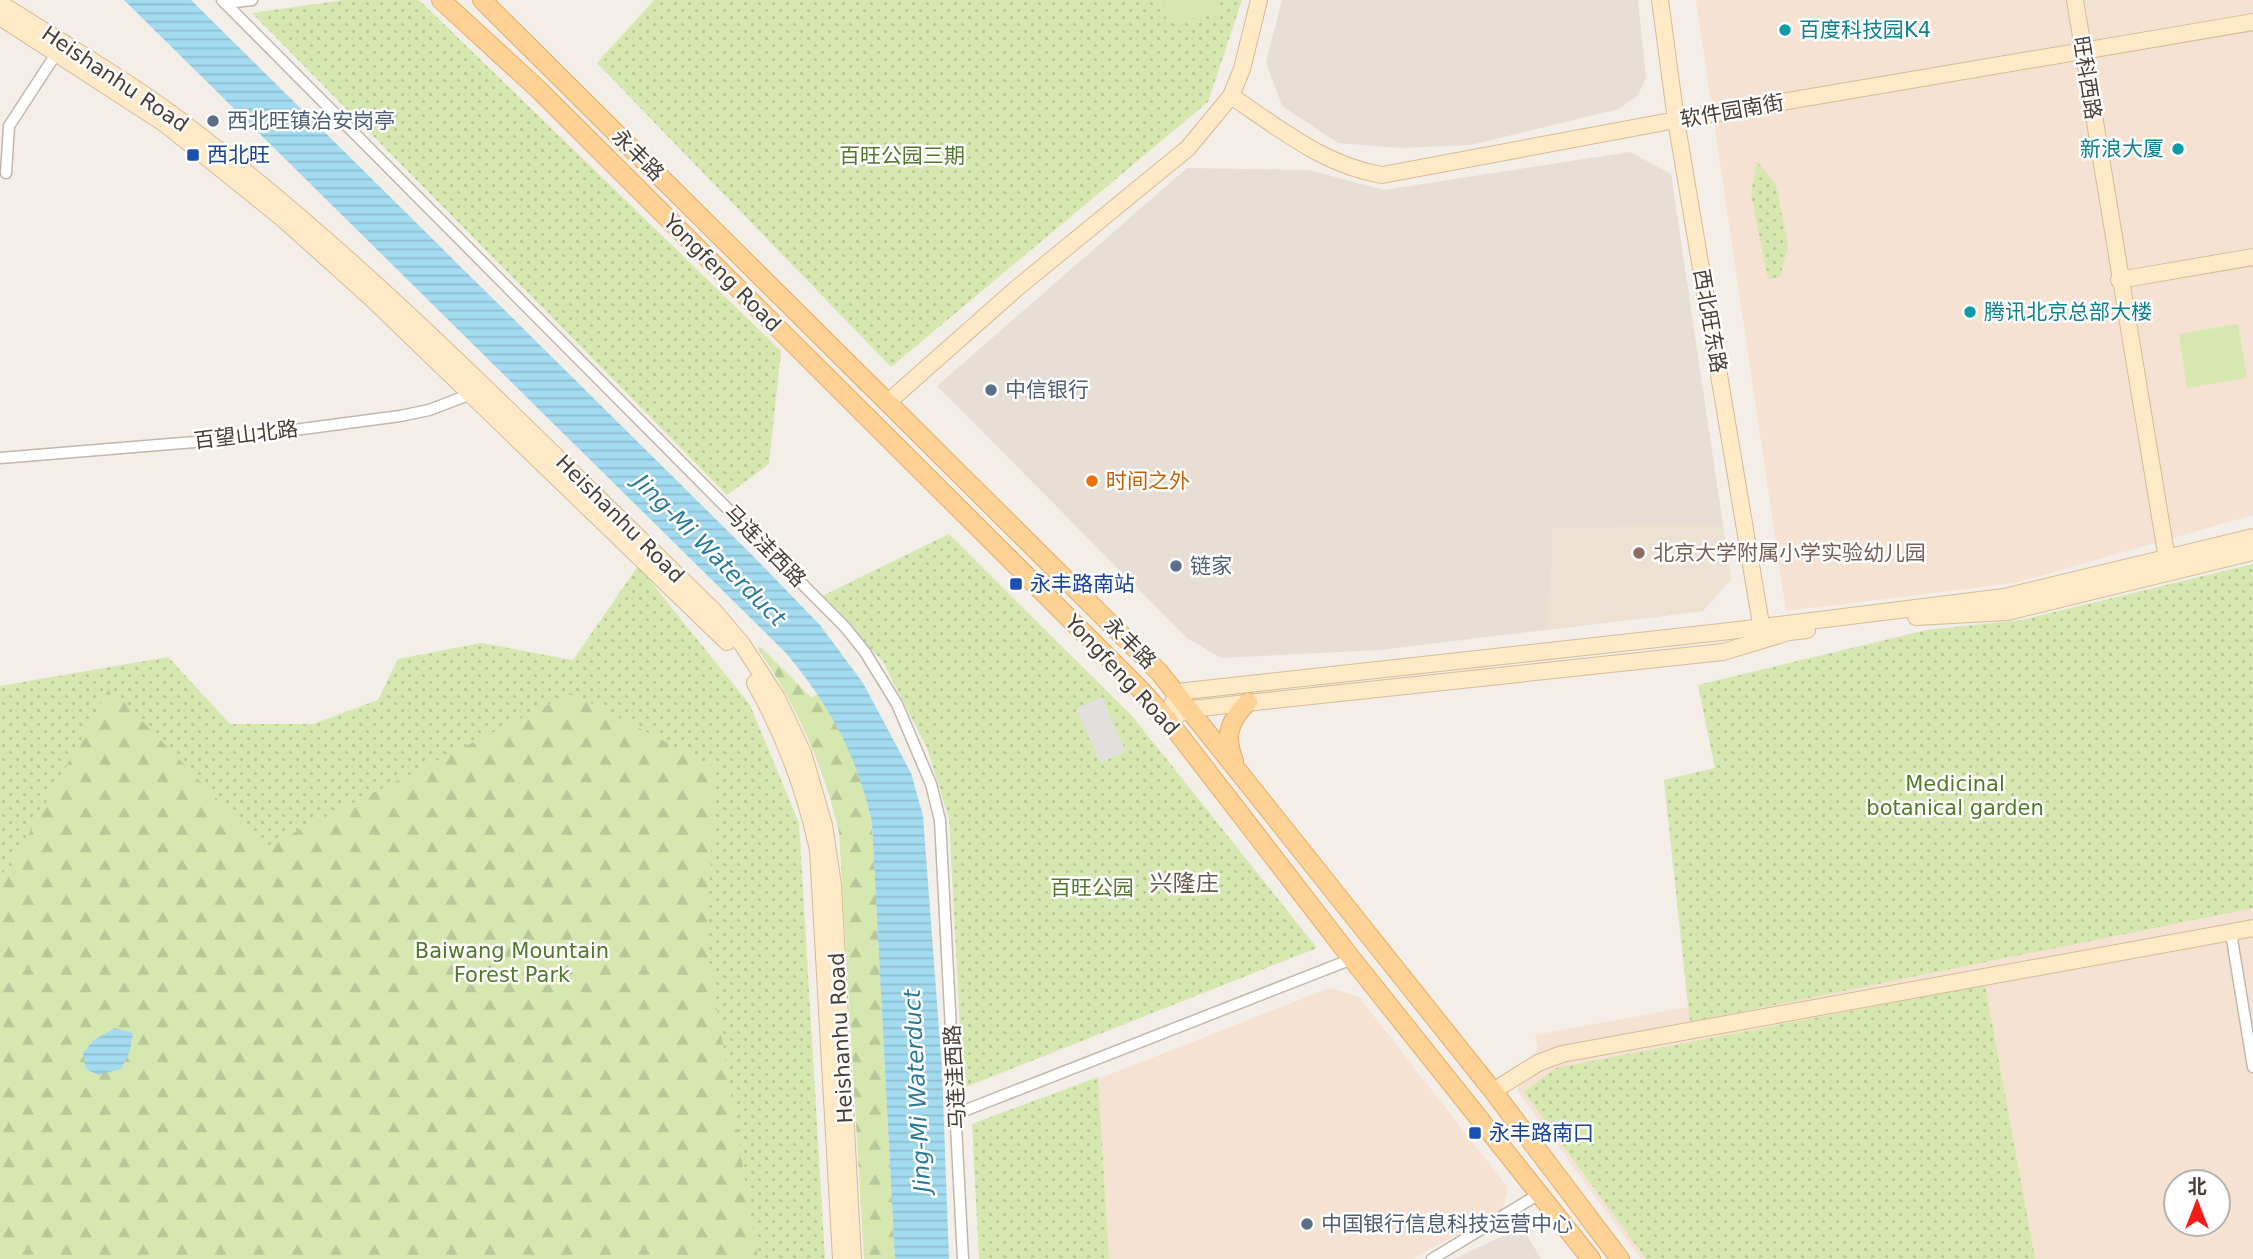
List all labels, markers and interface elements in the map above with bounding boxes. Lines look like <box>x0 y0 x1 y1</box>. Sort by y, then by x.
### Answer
place label: 百度科技园K4 <box>1799 18 1931 42</box>
street label: Heishanhu Road <box>37 21 193 137</box>
marker: 百度科技园K4 <box>1777 22 1793 38</box>
street label: 旺科西路 <box>2069 35 2105 121</box>
street label: 软件园南街 <box>1678 90 1786 132</box>
place label: 西北旺镇治安岗亭 <box>227 109 395 133</box>
marker: 西北旺镇治安岗亭 <box>205 113 221 129</box>
street label: 永丰路 <box>607 124 669 186</box>
place label: 新浪大厦 <box>2080 137 2164 161</box>
marker: 新浪大厦 <box>2170 141 2186 157</box>
place label: 西北旺 <box>207 143 270 167</box>
park label: 百旺公园三期 <box>839 144 965 168</box>
marker: 西北旺 <box>185 147 201 163</box>
street label: Yongfeng Road <box>658 209 786 337</box>
street label: 西北旺东路 <box>1689 267 1731 375</box>
place label: 腾讯北京总部大楼 <box>1984 300 2152 324</box>
marker: 腾讯北京总部大楼 <box>1962 304 1978 320</box>
place label: 中信银行 <box>1005 378 1089 402</box>
marker: 中信银行 <box>983 382 999 398</box>
street label: 百望山北路 <box>192 417 300 453</box>
street label: Heishanhu Road <box>551 450 689 588</box>
water label: Jing-Mi Waterduct <box>626 466 792 632</box>
place label: 时间之外 <box>1106 469 1190 493</box>
marker: 时间之外 <box>1084 473 1100 489</box>
street label: 马连洼西路 <box>719 500 811 592</box>
place label: 北京大学附属小学实验幼儿园 <box>1653 541 1926 565</box>
marker: 北京大学附属小学实验幼儿园 <box>1631 545 1647 561</box>
place label: 链家 <box>1190 554 1232 578</box>
marker: 链家 <box>1168 558 1184 574</box>
place label: 永丰路南站 <box>1030 572 1135 596</box>
marker: 永丰路南站 <box>1008 576 1024 592</box>
street label: Yongfeng Road <box>1059 609 1184 740</box>
street label: 永丰路 <box>1099 612 1161 674</box>
park label: Medicinal botanical garden <box>1866 772 2044 820</box>
district label: 兴隆庄 <box>1150 870 1219 896</box>
park label: 百旺公园 <box>1050 876 1134 900</box>
park label: Baiwang Mountain Forest Park <box>415 939 609 987</box>
street label: Heishanhu Road <box>825 952 857 1124</box>
water label: Jing-Mi Waterduct <box>899 988 936 1197</box>
street label: 马连洼西路 <box>940 1024 970 1130</box>
place label: 永丰路南口 <box>1489 1121 1594 1145</box>
marker: 永丰路南口 <box>1467 1125 1483 1141</box>
north arrow <box>2162 1168 2232 1238</box>
text: 北 <box>2187 1175 2207 1197</box>
place label: 中国银行信息科技运营中心 <box>1321 1212 1573 1236</box>
marker: 中国银行信息科技运营中心 <box>1299 1216 1315 1232</box>

